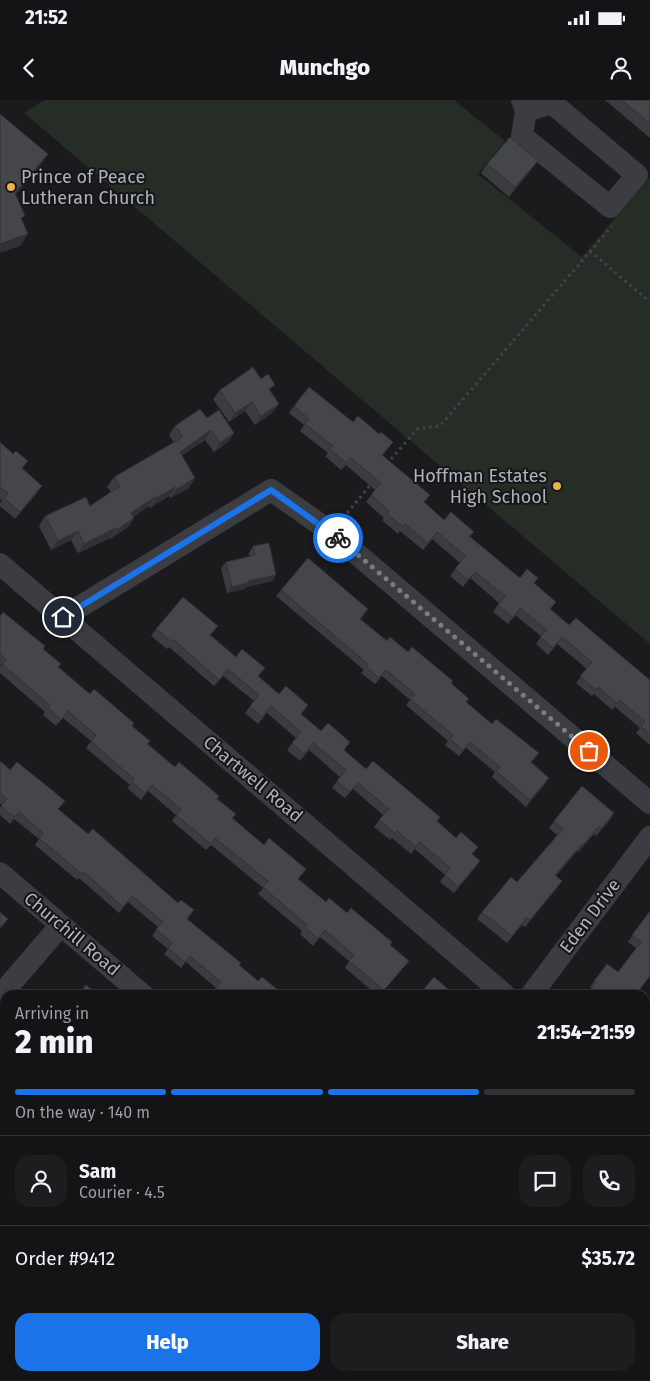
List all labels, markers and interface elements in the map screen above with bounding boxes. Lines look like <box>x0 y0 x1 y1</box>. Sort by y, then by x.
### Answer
text: 21:52 <box>25 6 68 29</box>
icon: back <box>15 54 43 82</box>
text: Munchgo <box>280 54 370 81</box>
icon: person <box>607 54 635 82</box>
place label: Prince of Peace Lutheran Church <box>21 166 155 209</box>
marker: Prince of Peace Lutheran Church <box>5 181 17 193</box>
place label: Hoffman Estates High School <box>413 465 547 508</box>
marker: Hoffman Estates High School <box>551 480 563 492</box>
courier <box>313 513 363 563</box>
icon: bike <box>324 524 352 552</box>
pin <box>42 596 84 638</box>
icon: home <box>49 603 77 631</box>
pin <box>568 730 610 772</box>
street label: Chartwell Road <box>199 731 307 827</box>
icon: bag <box>575 737 603 765</box>
street label: Eden Drive <box>555 874 625 958</box>
street label: Churchill Road <box>20 888 124 980</box>
text: Arriving in <box>15 1004 89 1023</box>
text: 21:54–21:59 <box>537 1021 635 1044</box>
text: 2 min <box>15 1023 93 1061</box>
text: On the way · 140 m <box>15 1103 150 1122</box>
button: person <box>15 1155 67 1207</box>
button: chat <box>519 1155 571 1207</box>
button: phone <box>583 1155 635 1207</box>
text: Sam <box>79 1160 116 1183</box>
text: Courier · 4.5 <box>79 1183 165 1202</box>
text: Order #9412 <box>15 1247 115 1270</box>
text: $35.72 <box>581 1247 635 1270</box>
button: Help <box>15 1313 320 1371</box>
button: Share <box>330 1313 635 1371</box>

